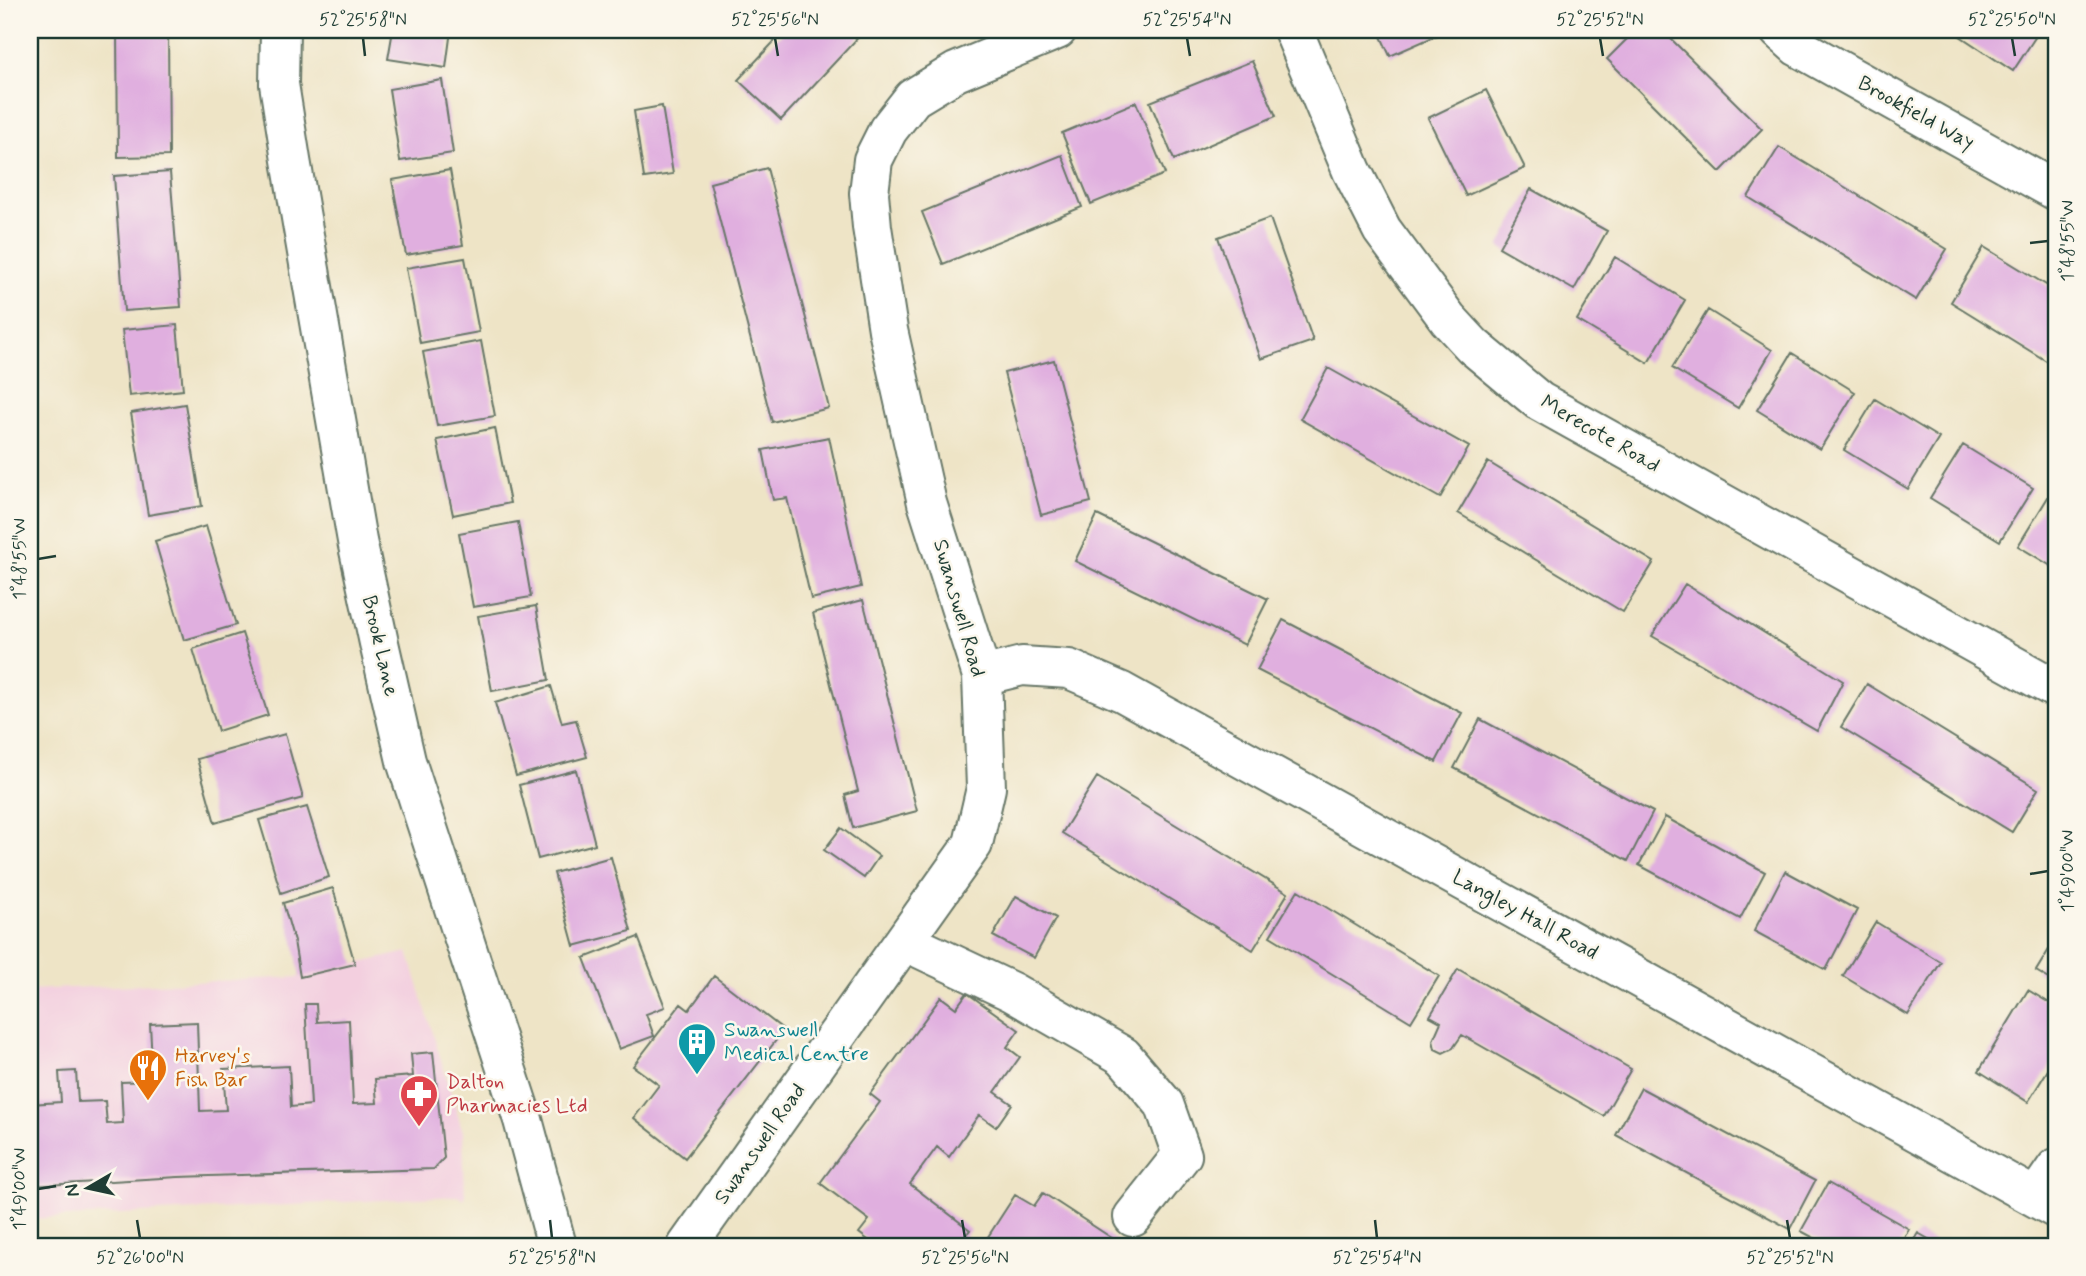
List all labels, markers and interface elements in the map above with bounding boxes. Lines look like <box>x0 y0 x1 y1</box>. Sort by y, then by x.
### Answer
text: 52°25'58"N <box>319 8 407 32</box>
text: 52°25'56"N <box>731 8 819 32</box>
text: 52°25'54"N <box>1143 8 1231 32</box>
text: 52°25'52"N <box>1556 8 1644 32</box>
text: 52°25'50"N <box>1968 8 2056 32</box>
street label: Brookfield Way <box>1853 69 1979 157</box>
text: 1°48'55"W <box>2056 200 2080 282</box>
street label: Merecote Road <box>1535 388 1665 480</box>
text: 1°48'55"W <box>8 518 32 600</box>
street label: Swanswell Road <box>926 536 992 680</box>
street label: Brook Lane <box>355 593 405 699</box>
text: 1°49'00"W <box>2056 830 2080 912</box>
street label: Langley Hall Road <box>1447 863 1603 968</box>
place label: Swanswell Medical Centre <box>724 1016 869 1068</box>
building icon: Swanswell Medical Centre <box>676 1021 718 1076</box>
place label: Harvey's Fish Bar <box>175 1042 250 1094</box>
restaurant icon: Harvey's Fish Bar <box>127 1047 169 1102</box>
place label: Dalton Pharmacies Ltd <box>446 1068 588 1120</box>
pharmacy icon: Dalton Pharmacies Ltd <box>398 1073 440 1128</box>
street label: Swanswell Road <box>708 1078 812 1210</box>
text: 1°49'00"W <box>8 1148 32 1230</box>
north arrow <box>52 1154 122 1224</box>
text: N <box>59 1182 86 1199</box>
text: 52°26'00"N <box>96 1246 184 1270</box>
text: 52°25'58"N <box>508 1246 596 1270</box>
text: 52°25'56"N <box>921 1246 1009 1270</box>
text: 52°25'54"N <box>1333 1246 1421 1270</box>
text: 52°25'52"N <box>1746 1246 1834 1270</box>

